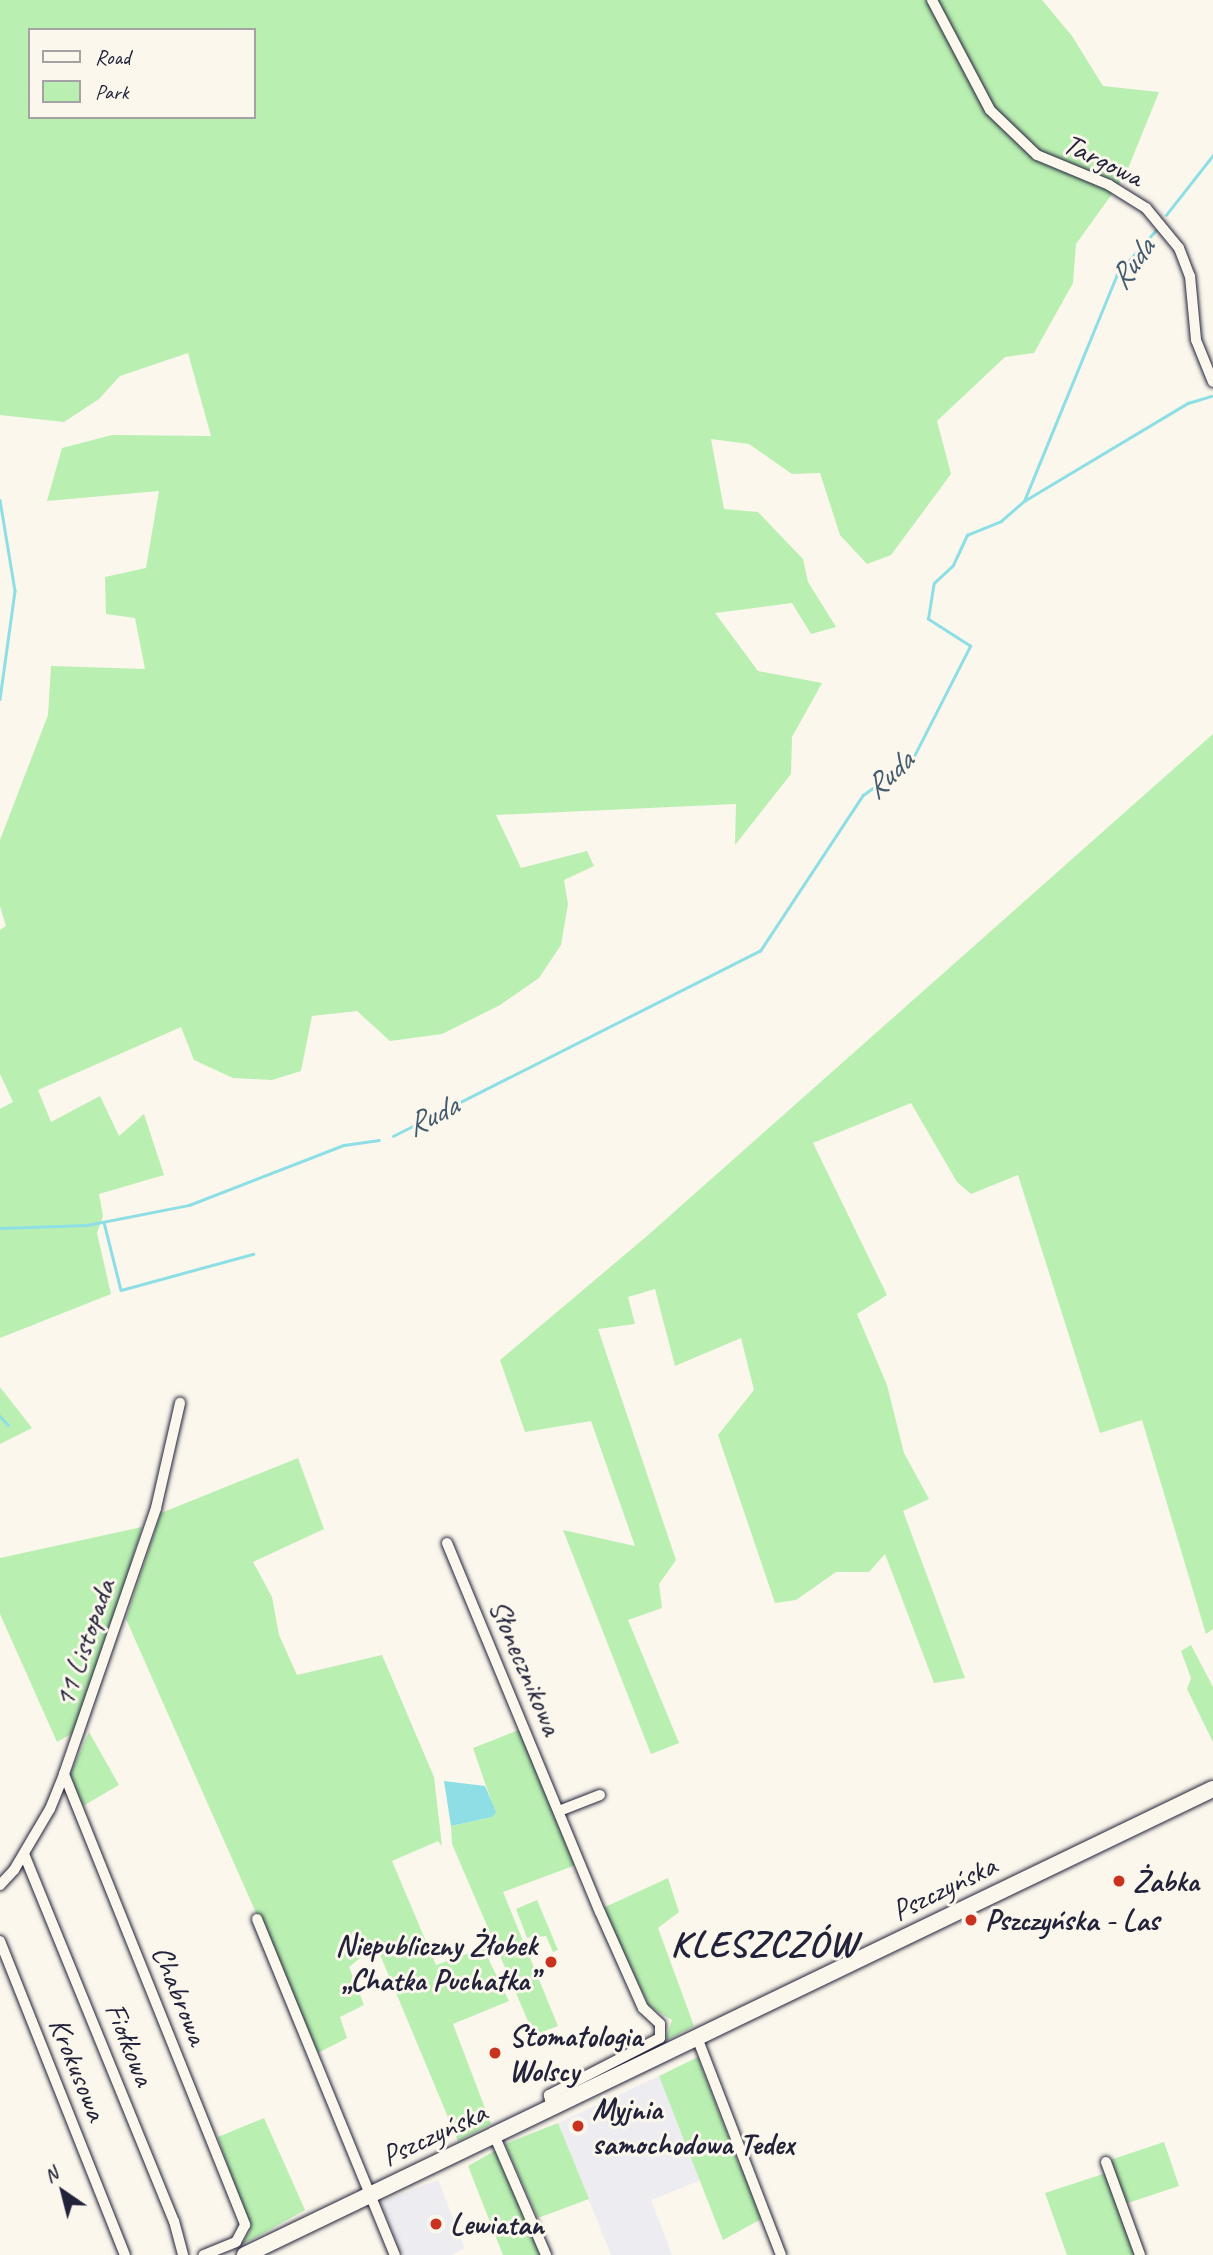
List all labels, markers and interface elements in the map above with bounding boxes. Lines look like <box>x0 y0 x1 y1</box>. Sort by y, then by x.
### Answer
legend <box>28 28 256 119</box>
text: Road <box>95 44 130 70</box>
text: Park <box>95 79 128 105</box>
street label: Targowa <box>1057 125 1149 195</box>
water label: Ruda <box>1101 231 1163 297</box>
water label: Ruda <box>856 743 922 807</box>
water label: Ruda <box>399 1087 465 1145</box>
street label: 11 Listopada <box>45 1575 123 1711</box>
street label: Słonecznikowa <box>481 1594 571 1740</box>
street label: Pszczyńska <box>886 1847 1002 1929</box>
place label: Żabka <box>1133 1863 1199 1899</box>
marker: Żabka <box>1111 1873 1127 1889</box>
place label: Pszczyńska - Las <box>985 1902 1159 1938</box>
marker: Pszczyńska - Las <box>963 1912 979 1928</box>
district label: KLESZCZÓW <box>670 1922 858 1966</box>
place label: Niepubliczny Żłobek „Chatka Puchatka” <box>335 1927 537 1997</box>
street label: Chabrowa <box>144 1940 216 2050</box>
marker: Niepubliczny Żłobek „Chatka Puchatka” <box>543 1954 559 1970</box>
street label: Fiołkowa <box>97 1997 163 2091</box>
street label: Krokusowa <box>41 2012 115 2126</box>
place label: Stomatologia Wolscy <box>509 2018 642 2088</box>
marker: Stomatologia Wolscy <box>487 2045 503 2061</box>
place label: Myjnia samochodowa Tedex <box>592 2091 793 2162</box>
street label: Pszczyńska <box>376 2094 492 2174</box>
marker: Myjnia samochodowa Tedex <box>570 2118 586 2134</box>
north arrow <box>28 2157 98 2227</box>
text: N <box>39 2162 63 2188</box>
place label: Lewiatan <box>450 2206 544 2242</box>
marker: Lewiatan <box>428 2216 444 2232</box>

